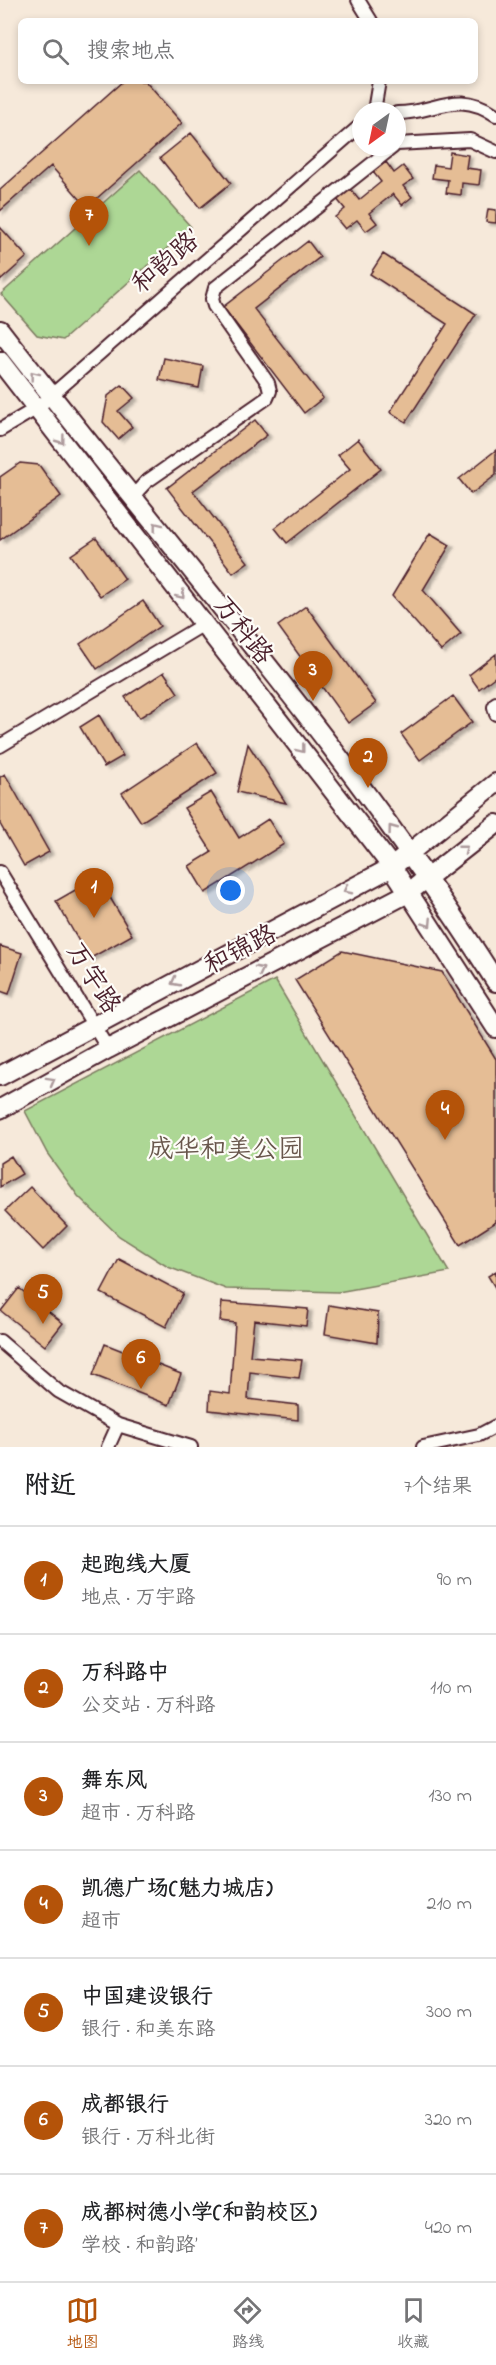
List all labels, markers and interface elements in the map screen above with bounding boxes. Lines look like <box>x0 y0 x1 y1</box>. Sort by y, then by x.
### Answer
search box <box>18 18 478 84</box>
icon: search <box>39 35 72 68</box>
text: 搜索地点 <box>87 36 175 68</box>
north arrow <box>352 102 406 156</box>
pin: 7 <box>70 196 109 246</box>
street label: 和韵路’ <box>124 222 210 304</box>
one-way arrow <box>30 370 41 381</box>
one-way arrow <box>54 434 65 445</box>
one-way arrow <box>153 522 164 533</box>
one-way arrow <box>174 588 185 599</box>
street label: 万科路 <box>203 589 281 673</box>
pin: 3 <box>294 652 332 701</box>
pin: 2 <box>348 738 388 788</box>
one-way arrow <box>293 742 304 753</box>
one-way arrow <box>389 825 400 836</box>
one-way arrow <box>457 846 468 857</box>
pin: 1 <box>74 868 113 918</box>
your location <box>216 876 245 905</box>
one-way arrow <box>342 883 353 895</box>
street label: 和锦路 <box>198 916 284 986</box>
one-way arrow <box>420 917 432 927</box>
street label: 万宇路 <box>55 936 129 1022</box>
one-way arrow <box>254 965 265 977</box>
one-way arrow <box>170 975 181 986</box>
one-way arrow <box>45 1076 55 1088</box>
pin: 4 <box>426 1090 464 1140</box>
park label: 成华和美公园 <box>148 1132 304 1170</box>
pin: 5 <box>24 1274 63 1324</box>
pin: 6 <box>122 1340 160 1389</box>
text: 附近 <box>24 1468 76 1506</box>
text: 7个结果 <box>404 1473 472 1502</box>
text: 起跑线大厦 <box>81 1550 191 1582</box>
text: 1 <box>40 1566 47 1595</box>
text: 90 m <box>437 1566 472 1595</box>
text: 地点 · 万宇路 <box>81 1584 195 1613</box>
text: 万科路中 <box>81 1658 169 1690</box>
text: 2 <box>39 1674 48 1703</box>
text: 110 m <box>430 1674 472 1703</box>
text: 公交站 · 万科路 <box>81 1692 215 1721</box>
text: 舞东风 <box>81 1766 147 1798</box>
text: 3 <box>39 1782 48 1811</box>
text: 130 m <box>428 1782 472 1811</box>
text: 超市 · 万科路 <box>81 1800 195 1829</box>
text: 凯德广场(魅力城店) <box>81 1874 273 1906</box>
text: 4 <box>39 1890 48 1919</box>
text: 210 m <box>427 1890 472 1919</box>
text: 超市 <box>81 1908 121 1937</box>
text: 中国建设银行 <box>81 1982 213 2014</box>
text: 5 <box>38 1998 49 2027</box>
text: 300 m <box>426 1998 472 2027</box>
text: 银行 · 和美东路 <box>81 2016 215 2045</box>
text: 成都银行 <box>81 2090 169 2122</box>
text: 6 <box>39 2106 48 2135</box>
text: 320 m <box>425 2106 472 2135</box>
text: 银行 · 万科北街 <box>81 2124 215 2153</box>
text: 成都树德小学(和韵校区) <box>81 2198 317 2230</box>
text: 7 <box>39 2214 48 2243</box>
text: 420 m <box>425 2214 472 2243</box>
text: 学校 · 和韵路’ <box>81 2232 197 2261</box>
tab: 地图 <box>66 2294 99 2355</box>
tab: 路线 <box>231 2294 264 2355</box>
tab: 收藏 <box>397 2294 430 2355</box>

